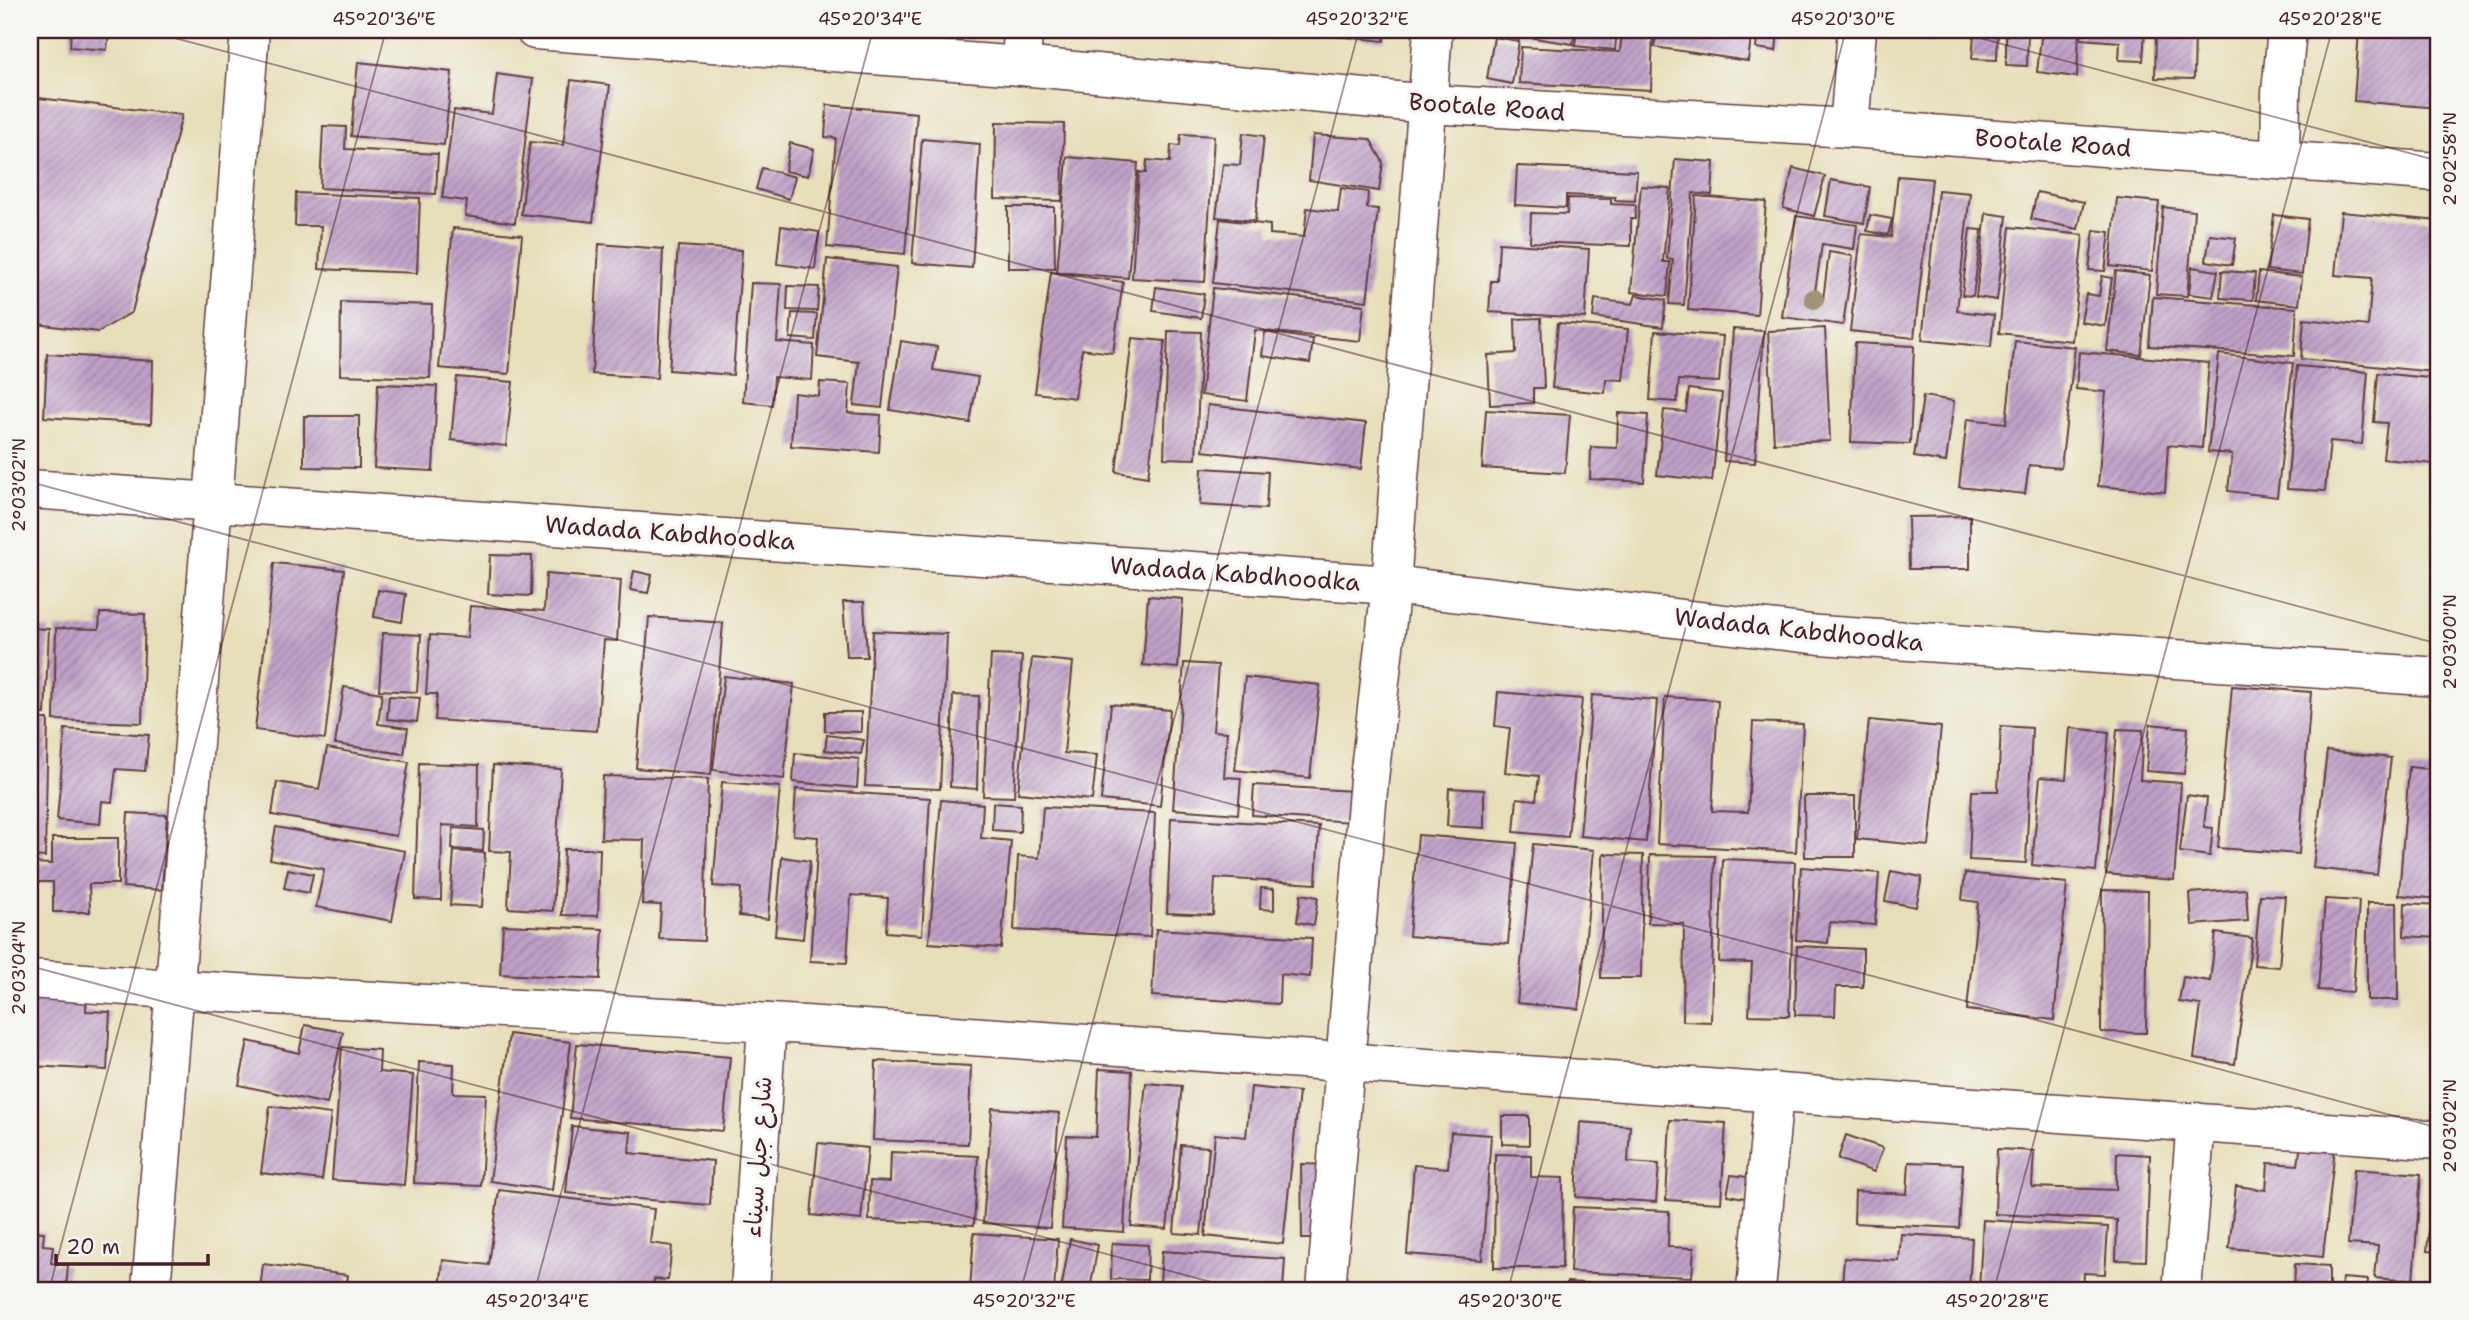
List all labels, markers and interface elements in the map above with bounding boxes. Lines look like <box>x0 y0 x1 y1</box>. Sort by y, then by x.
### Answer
text: 45°20'36"E <box>332 7 436 31</box>
text: 45°20'34"E <box>818 7 922 31</box>
text: 45°20'32"E <box>1305 7 1409 31</box>
text: 45°20'30"E <box>1791 7 1895 31</box>
text: 45°20'28"E <box>2278 7 2382 31</box>
street label: Bootale Road <box>1408 86 1566 128</box>
text: 2°02'58"N <box>2438 112 2462 206</box>
street label: Bootale Road <box>1974 122 2132 164</box>
text: 2°03'02"N <box>7 438 31 532</box>
street label: Wadada Kabdhoodka <box>544 508 796 558</box>
street label: Wadada Kabdhoodka <box>1109 549 1361 599</box>
text: 2°03'00"N <box>2438 594 2462 690</box>
street label: Wadada Kabdhoodka <box>1673 601 1926 659</box>
text: 2°03'04"N <box>7 920 31 1016</box>
street label: شارع جبل سيناء <box>736 1075 781 1239</box>
text: 2°03'02"N <box>2438 1079 2462 1173</box>
scale bar <box>56 1222 208 1266</box>
text: 20 m <box>66 1233 120 1261</box>
text: 45°20'34"E <box>485 1289 589 1313</box>
text: 45°20'32"E <box>972 1289 1076 1313</box>
text: 45°20'30"E <box>1458 1289 1562 1313</box>
text: 45°20'28"E <box>1945 1289 2049 1313</box>

